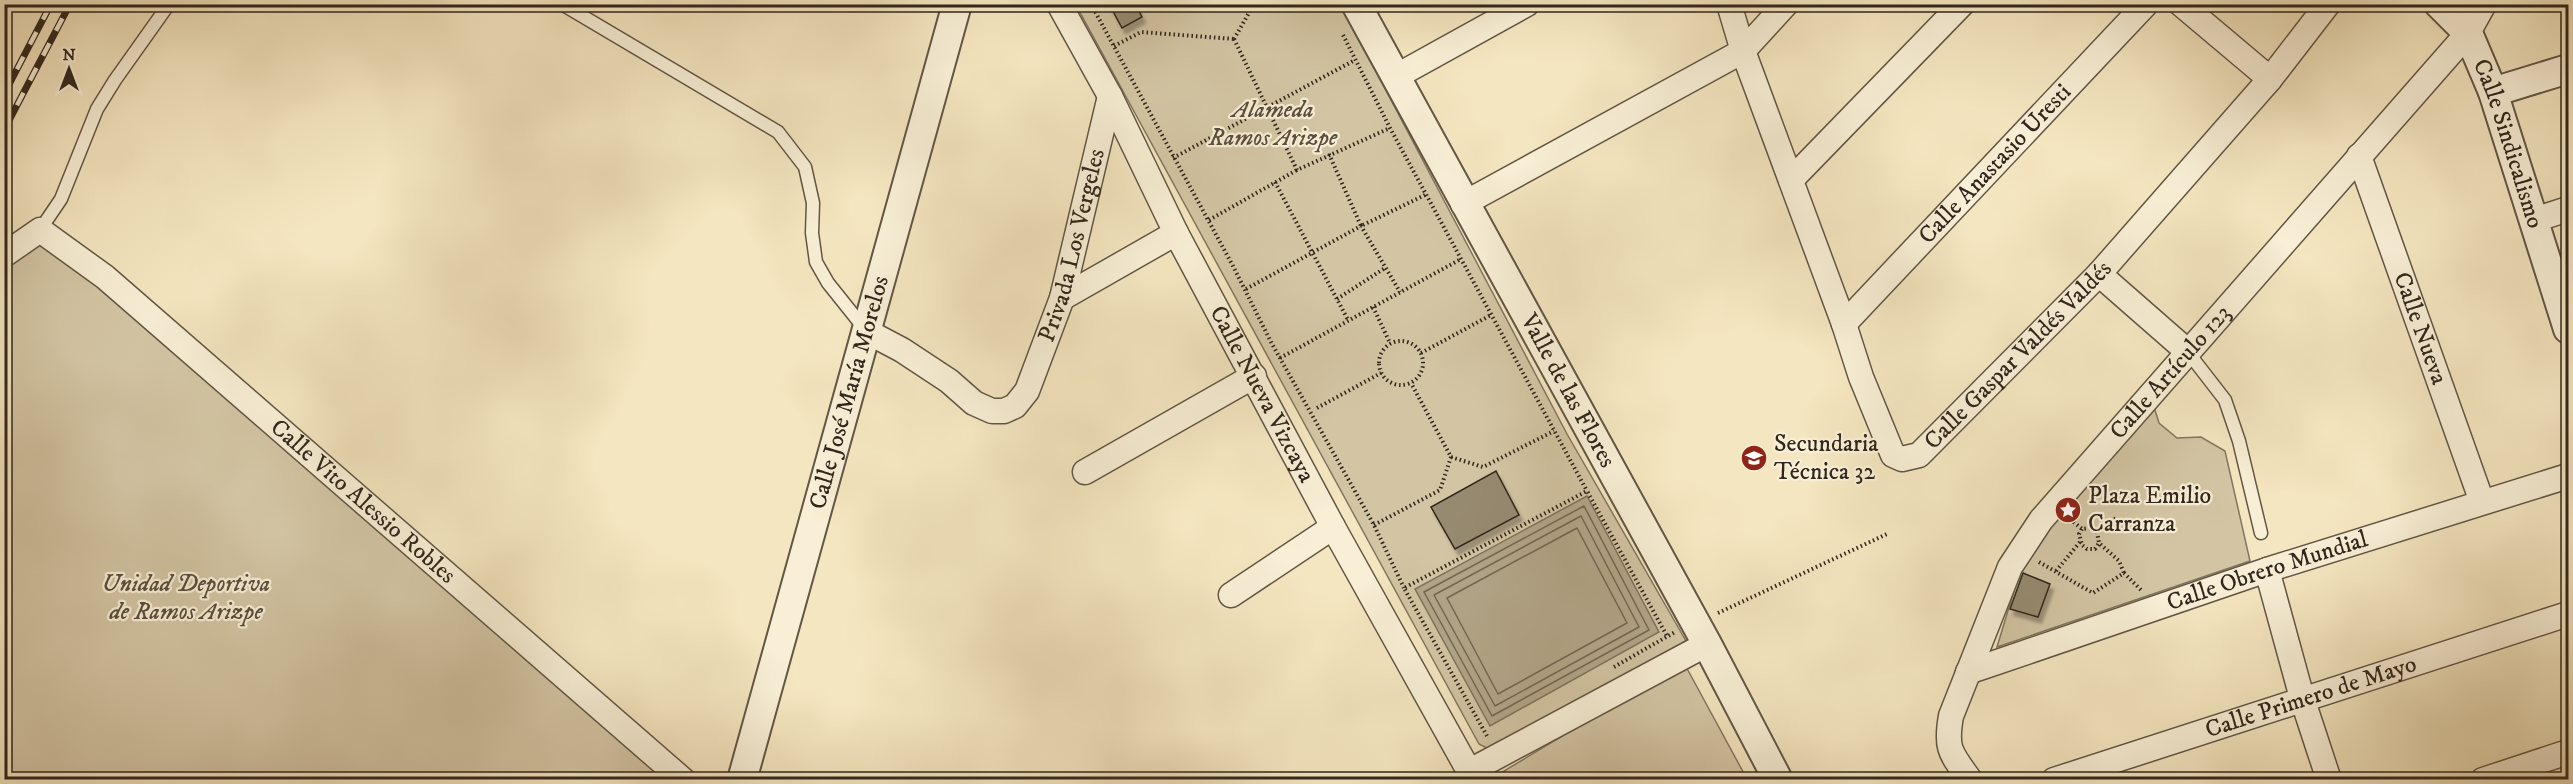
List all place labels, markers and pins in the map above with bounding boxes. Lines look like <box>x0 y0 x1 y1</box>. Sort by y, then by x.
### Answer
place label: Secundaria Técnica 32 <box>1774 429 1879 487</box>
school or university icon: Secundaria Técnica 32 <box>1739 443 1769 473</box>
place label: Plaza Emilio Carranza <box>2088 481 2211 539</box>
place icon: Plaza Emilio Carranza <box>2053 495 2083 525</box>

